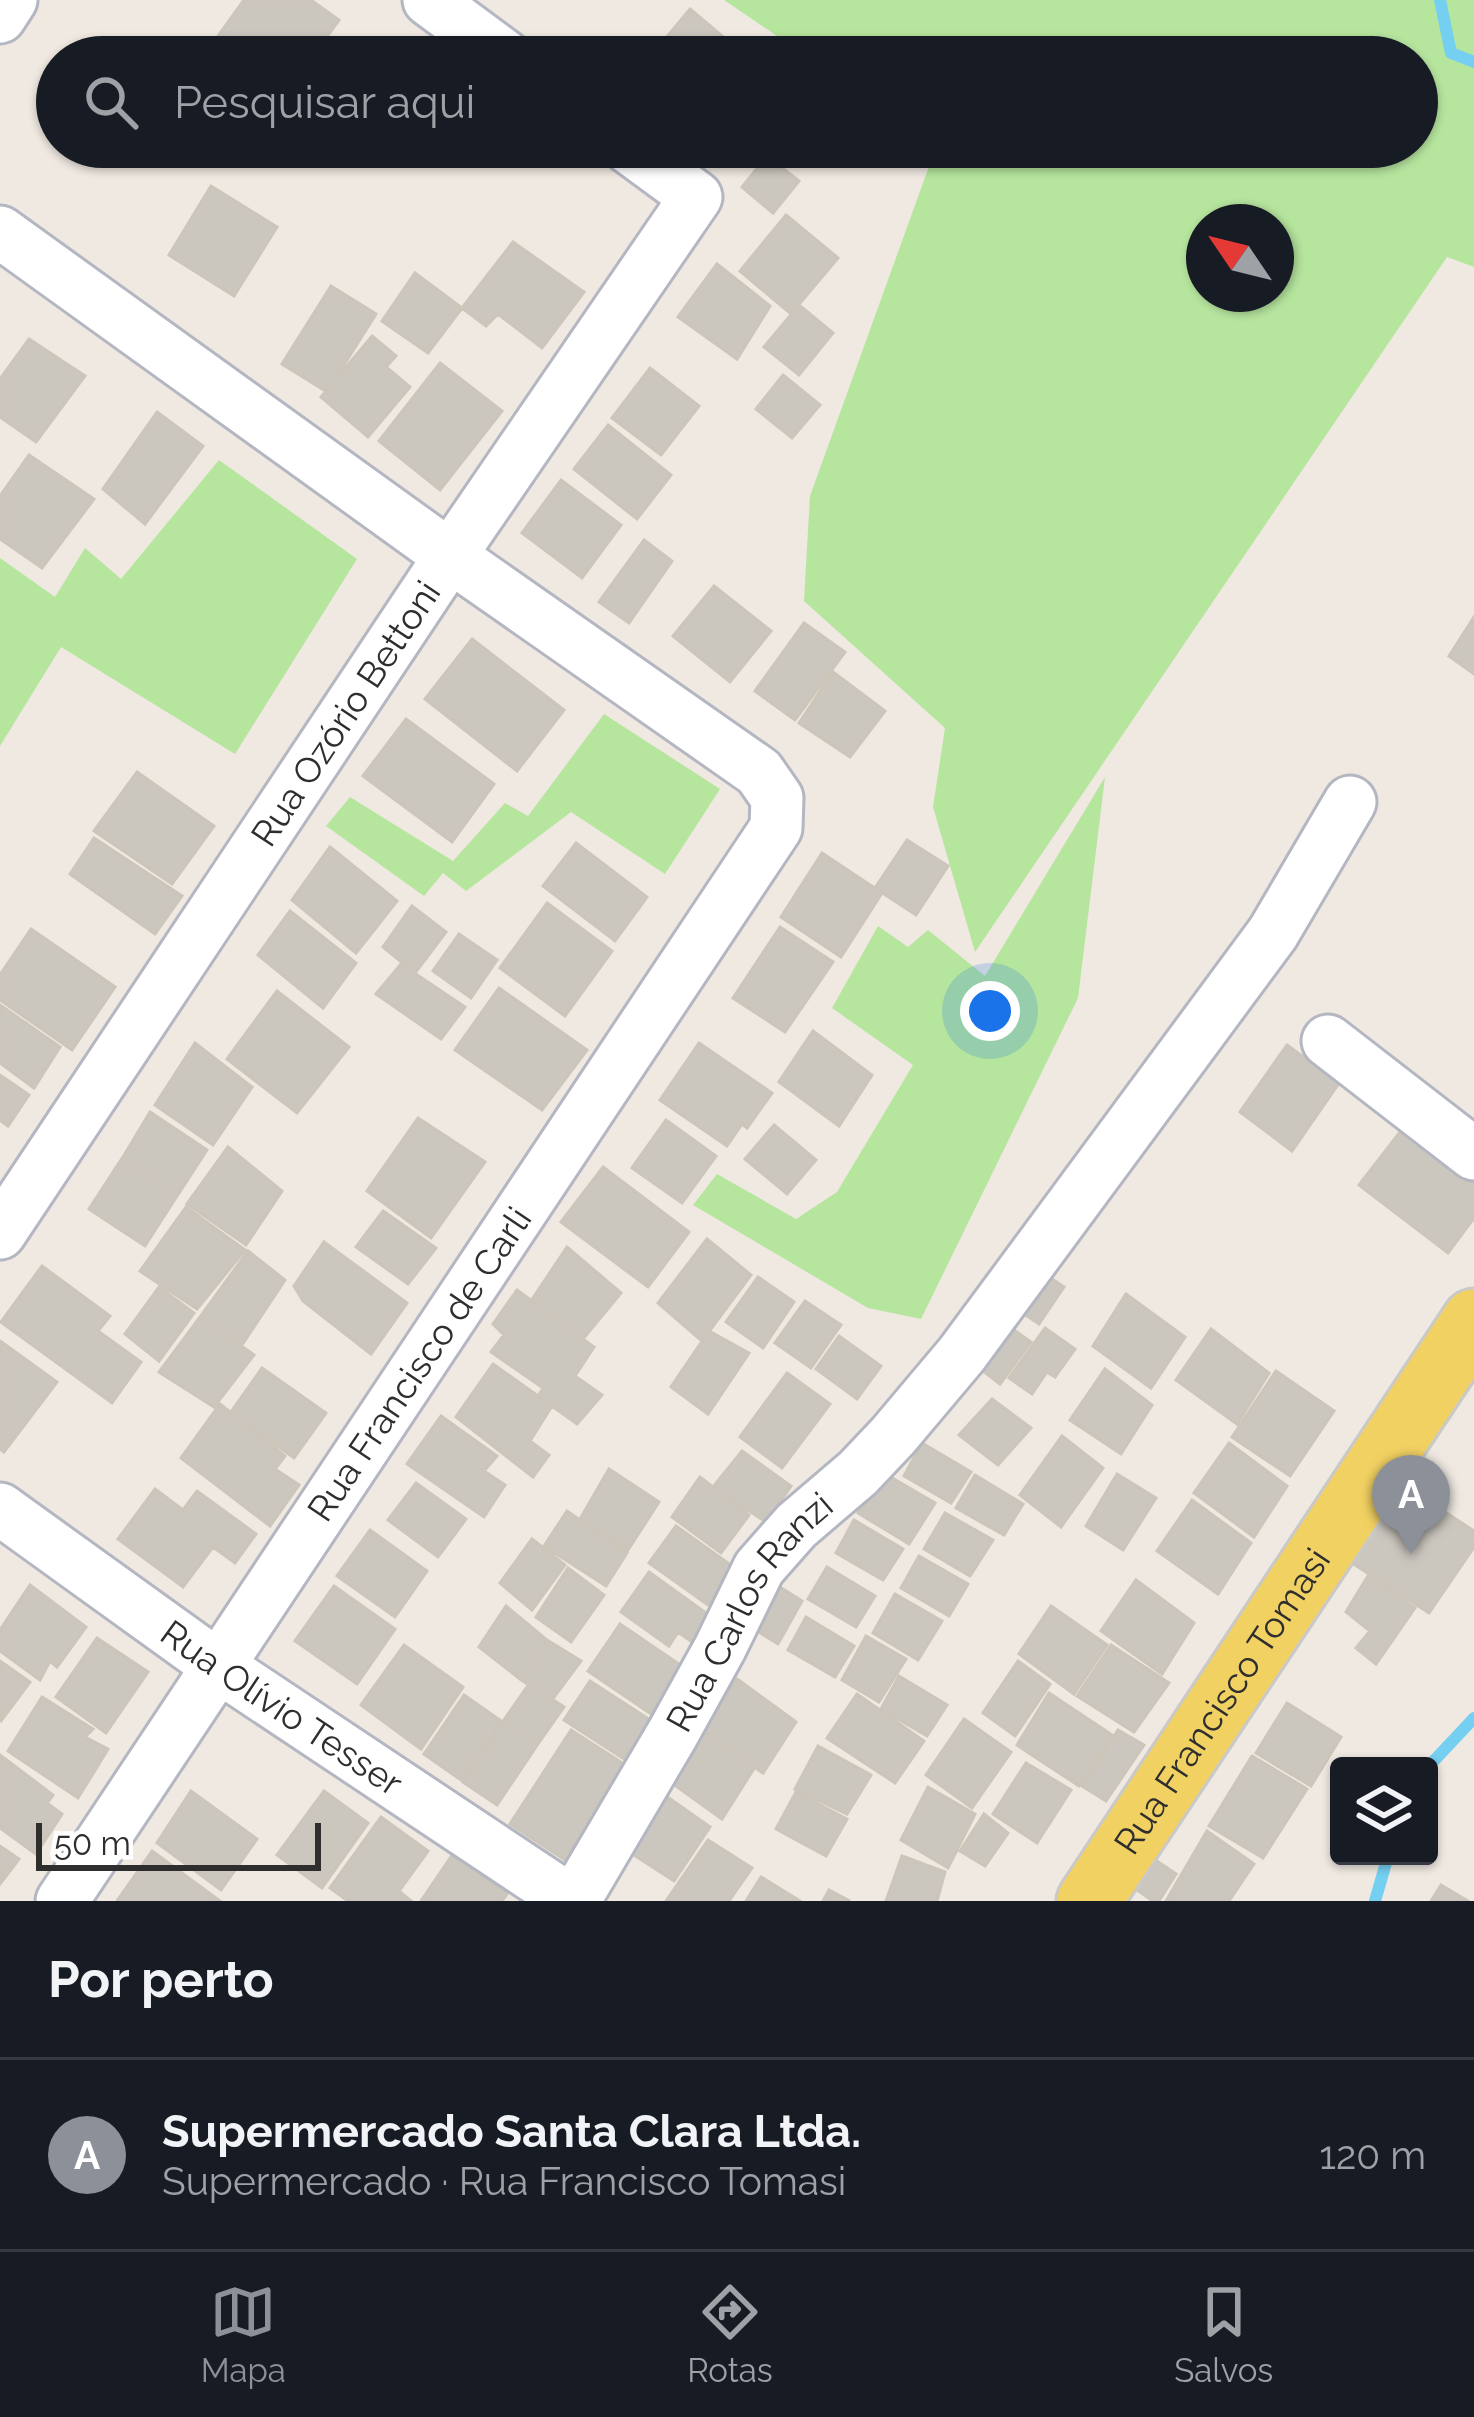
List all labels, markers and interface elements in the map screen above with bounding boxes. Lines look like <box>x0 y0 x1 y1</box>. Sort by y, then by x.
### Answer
search box <box>36 36 1438 168</box>
icon: search <box>78 69 144 135</box>
text: Pesquisar aqui <box>174 76 475 129</box>
north arrow <box>1186 204 1294 312</box>
street label: Rua Ozório Bettoni <box>242 573 449 854</box>
your location <box>960 981 1020 1041</box>
street label: Rua Francisco de Carli <box>298 1199 540 1529</box>
pin: A <box>1372 1455 1450 1554</box>
street label: Rua Carlos Ranzi <box>657 1484 841 1739</box>
street label: Rua Francisco Tomasi <box>1105 1540 1338 1862</box>
street label: Rua Olívio Tesser <box>153 1611 411 1804</box>
map controls <box>1330 1757 1438 1865</box>
button: layers <box>1330 1757 1438 1865</box>
scale bar <box>36 1817 321 1870</box>
text: 50 m <box>54 1824 131 1863</box>
text: Por perto <box>48 1949 274 2009</box>
text: Supermercado Santa Clara Ltda. <box>162 2105 861 2158</box>
text: A <box>74 2132 100 2178</box>
text: 120 m <box>1319 2132 1426 2178</box>
text: Supermercado · Rua Francisco Tomasi <box>162 2158 846 2204</box>
tab: Mapa <box>201 2279 286 2390</box>
tab: Rotas <box>687 2279 773 2390</box>
tab: Salvos <box>1174 2279 1273 2390</box>

